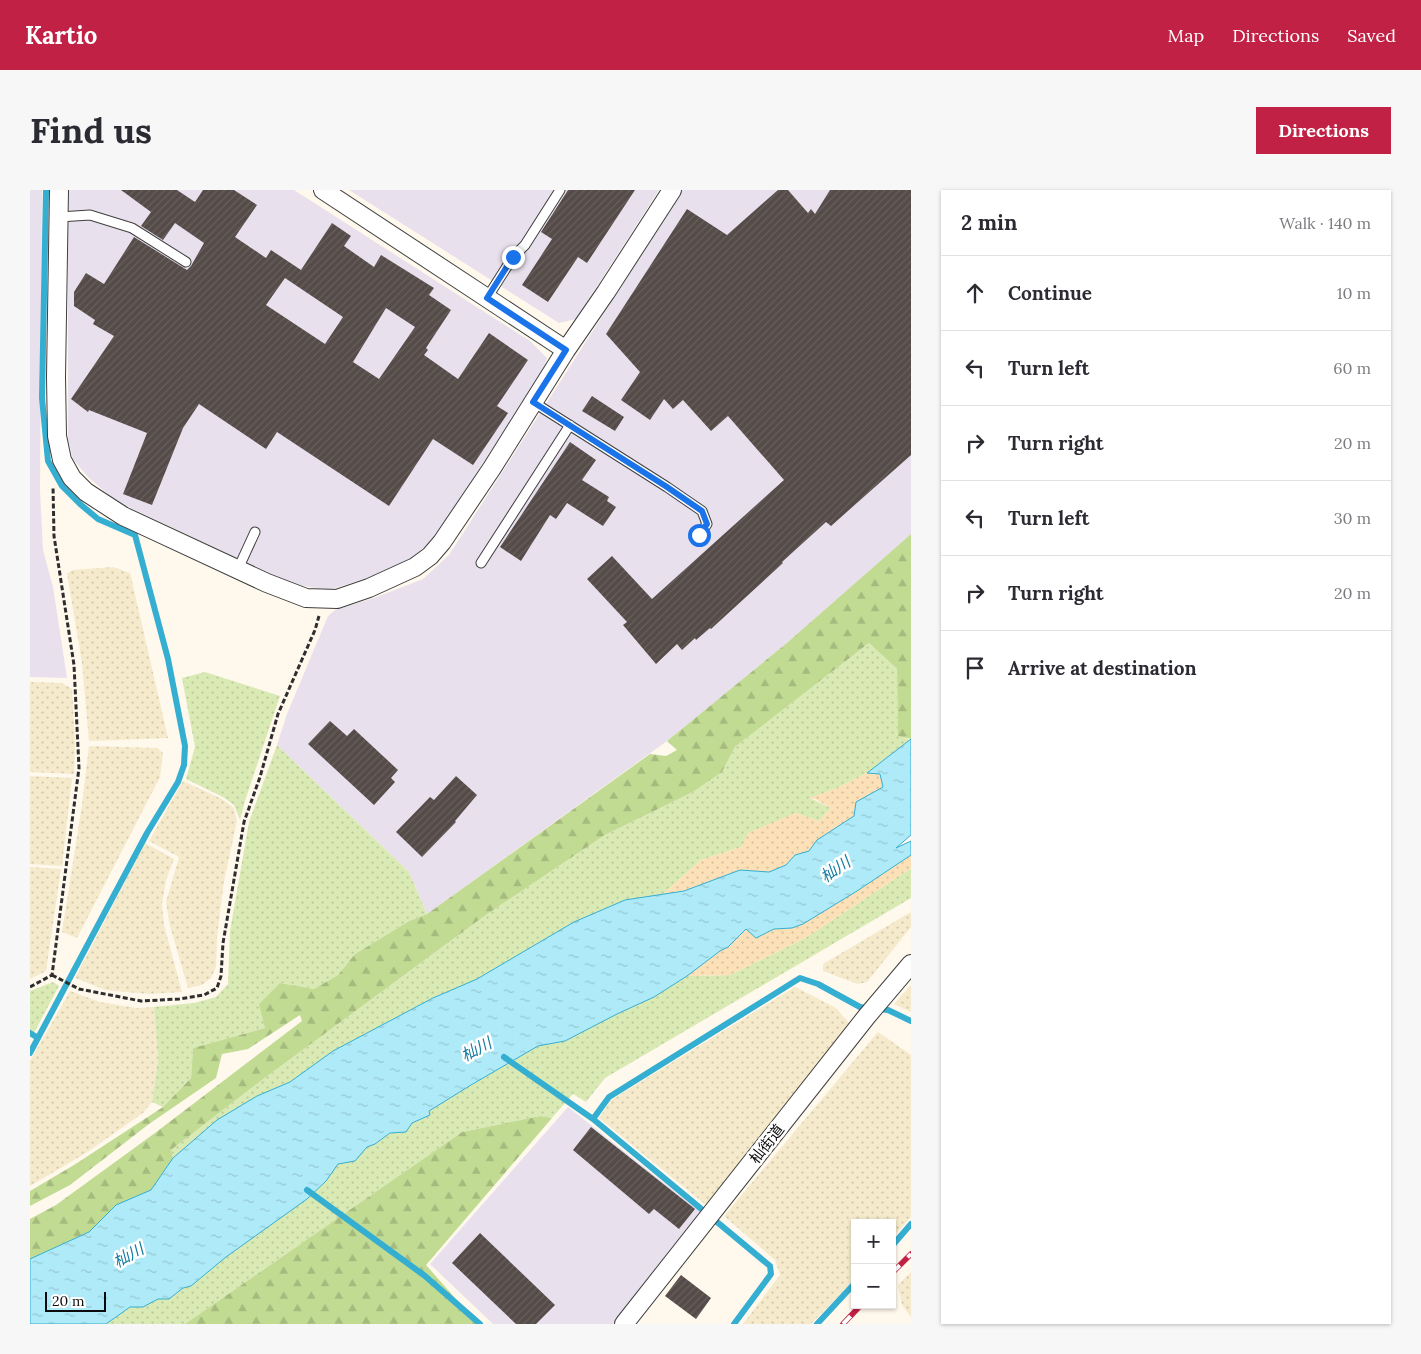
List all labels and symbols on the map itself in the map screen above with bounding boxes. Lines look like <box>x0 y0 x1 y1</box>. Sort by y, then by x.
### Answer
route end <box>502 246 525 269</box>
route start <box>688 524 711 547</box>
water label: 杣川 <box>816 850 855 886</box>
water label: 杣川 <box>457 1032 497 1065</box>
street label: 杣街道 <box>745 1120 788 1167</box>
water label: 杣川 <box>109 1238 149 1272</box>
scale bar <box>45 1289 106 1312</box>

